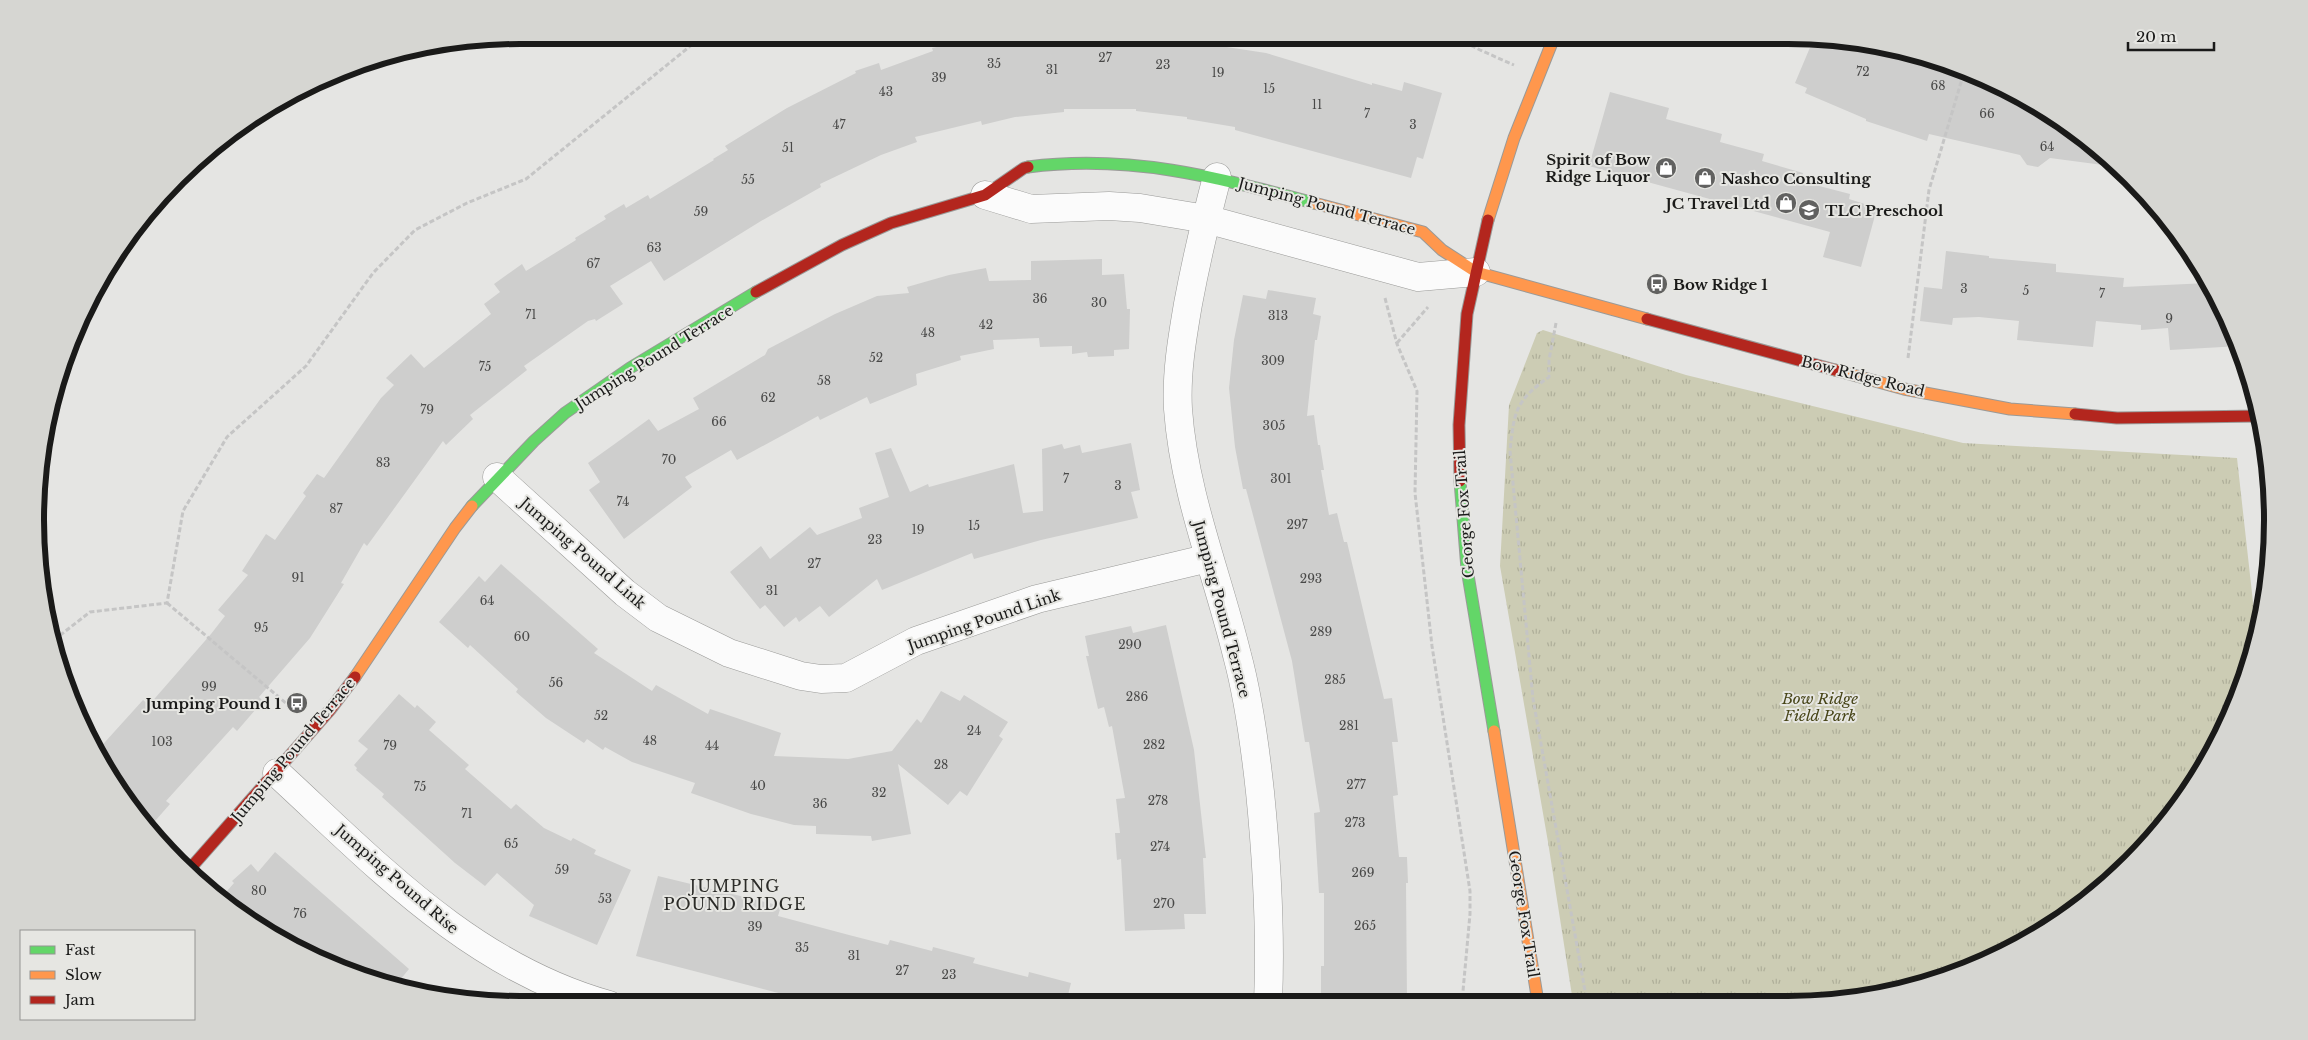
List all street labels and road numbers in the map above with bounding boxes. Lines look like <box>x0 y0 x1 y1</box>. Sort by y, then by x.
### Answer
street label: Jumping Pound Terrace <box>1234 173 1418 239</box>
street label: Jumping Pound Terrace <box>570 301 737 415</box>
street label: Bow Ridge Road <box>1799 351 1927 401</box>
street label: George Fox Trail <box>1450 449 1478 579</box>
street label: Jumping Pound Link <box>515 492 650 613</box>
street label: Jumping Pound Terrace <box>1189 516 1255 700</box>
street label: Jumping Pound Link <box>903 585 1064 656</box>
street label: Jumping Pound Terrace <box>226 674 359 828</box>
street label: Jumping Pound Rise <box>330 819 463 938</box>
street label: George Fox Trail <box>1505 849 1543 979</box>

